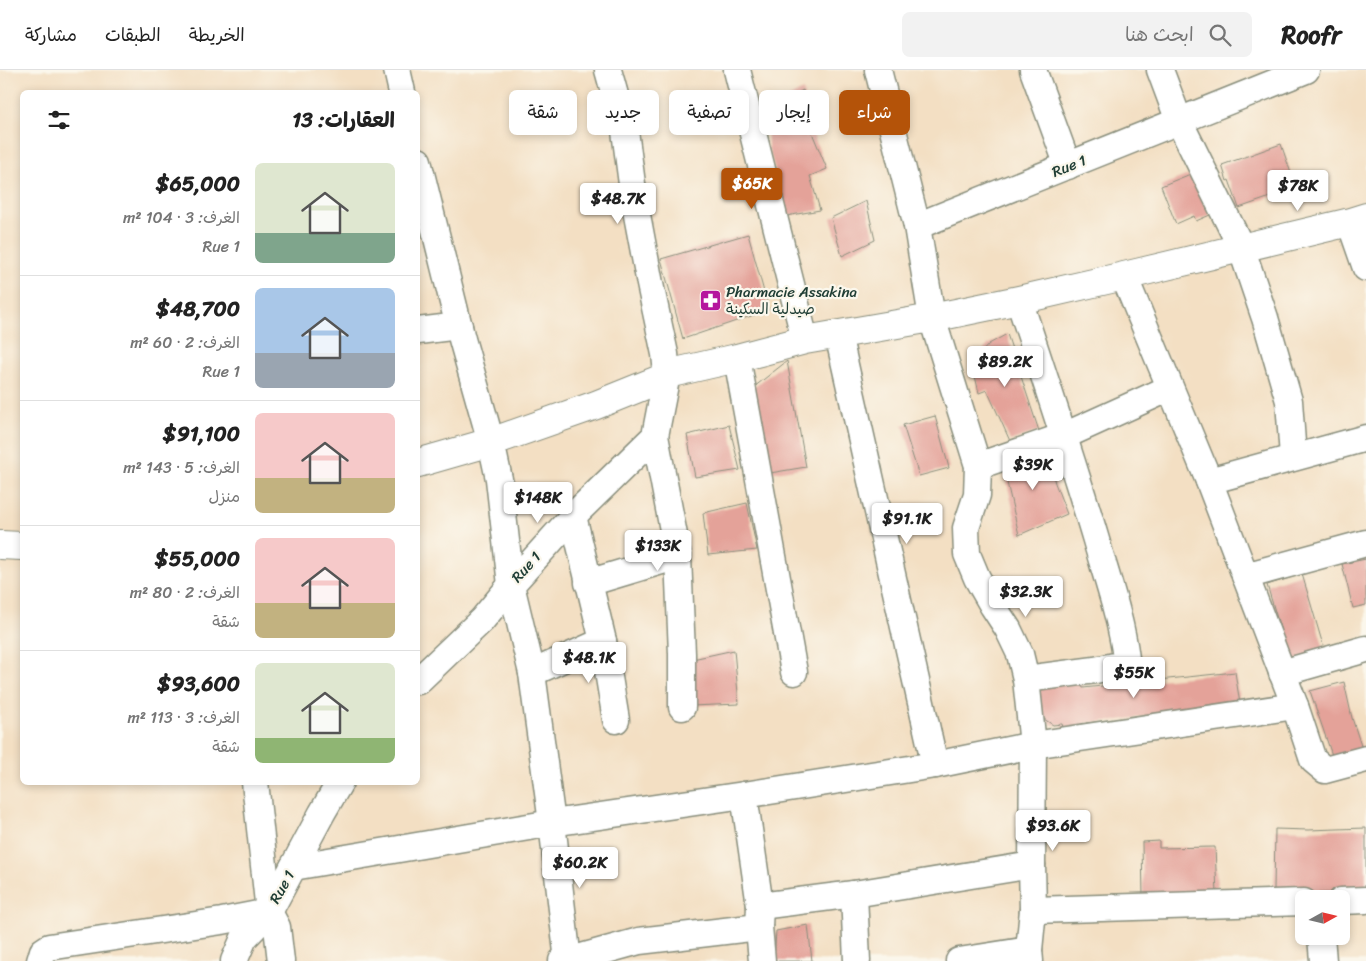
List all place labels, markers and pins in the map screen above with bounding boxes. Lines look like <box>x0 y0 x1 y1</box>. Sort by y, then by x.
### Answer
pin: $65K <box>722 168 782 210</box>
pin: $78K <box>1268 170 1328 212</box>
pin: $48.7K <box>577 182 659 225</box>
place label: Pharmacie Assakina صيدلية السكينة <box>726 279 858 322</box>
pharmacy icon: Pharmacie Assakina صيدلية السكينة <box>698 289 722 313</box>
pin: $89.2K <box>964 346 1046 388</box>
pin: $39K <box>1003 448 1063 491</box>
pin: $148K <box>503 482 573 524</box>
pin: $91.1K <box>866 502 948 545</box>
pin: $133K <box>623 530 693 572</box>
pin: $32.3K <box>985 576 1067 618</box>
pin: $48.1K <box>548 642 630 684</box>
pin: $55K <box>1104 656 1164 699</box>
pin: $93.6K <box>1012 810 1094 852</box>
pin: $60.2K <box>539 846 621 889</box>

